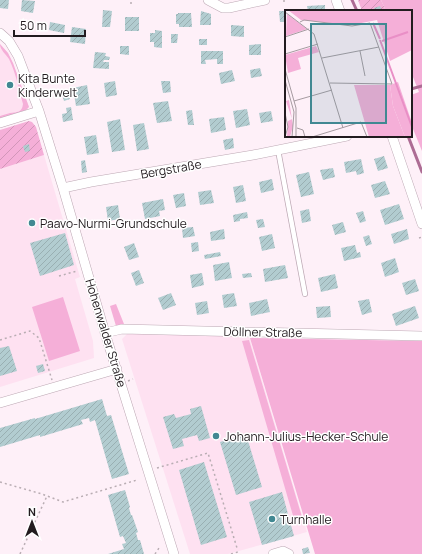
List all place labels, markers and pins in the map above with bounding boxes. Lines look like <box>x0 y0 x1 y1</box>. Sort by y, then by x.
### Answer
place label: Kita Bunte Kinderwelt <box>18 70 77 101</box>
marker: Kita Bunte Kinderwelt <box>5 80 15 90</box>
place label: Paavo-Nurmi-Grundschule <box>40 215 187 232</box>
marker: Paavo-Nurmi-Grundschule <box>27 218 37 228</box>
place label: Johann-Julius-Hecker-Schule <box>224 428 388 445</box>
marker: Johann-Julius-Hecker-Schule <box>211 431 221 441</box>
place label: Turnhalle <box>280 511 332 528</box>
marker: Turnhalle <box>267 514 277 524</box>

